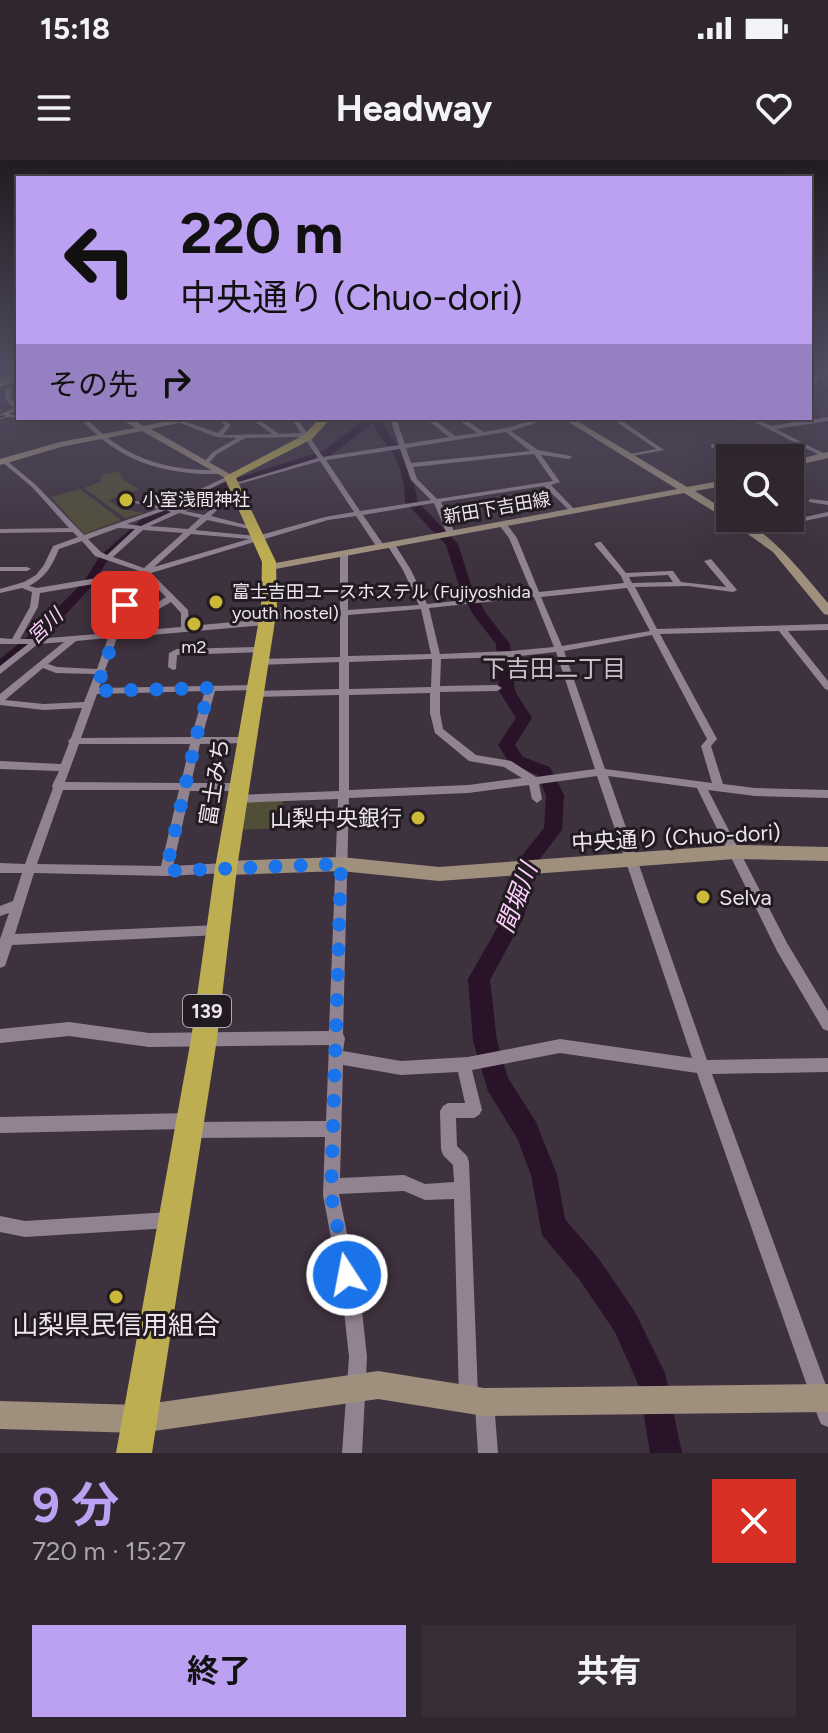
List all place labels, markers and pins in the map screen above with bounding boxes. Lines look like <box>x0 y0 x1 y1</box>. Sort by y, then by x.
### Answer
place label: 小室浅間神社 <box>142 489 250 511</box>
marker: 小室浅間神社 <box>117 491 135 509</box>
pin <box>91 571 159 639</box>
place label: 富士吉田ユースホステル (Fujiyoshida youth hostel) <box>232 581 531 624</box>
marker: 富士吉田ユースホステル (Fujiyoshida youth hostel) <box>207 593 225 611</box>
marker: m2 <box>185 615 203 633</box>
place label: m2 <box>181 636 207 658</box>
place label: 山梨中央銀行 <box>270 805 402 832</box>
marker: 山梨中央銀行 <box>409 809 427 827</box>
place label: Selva <box>719 884 772 911</box>
marker: Selva <box>694 888 712 906</box>
marker: 山梨県民信用組合 <box>107 1288 125 1306</box>
place label: 山梨県民信用組合 <box>12 1309 220 1341</box>

